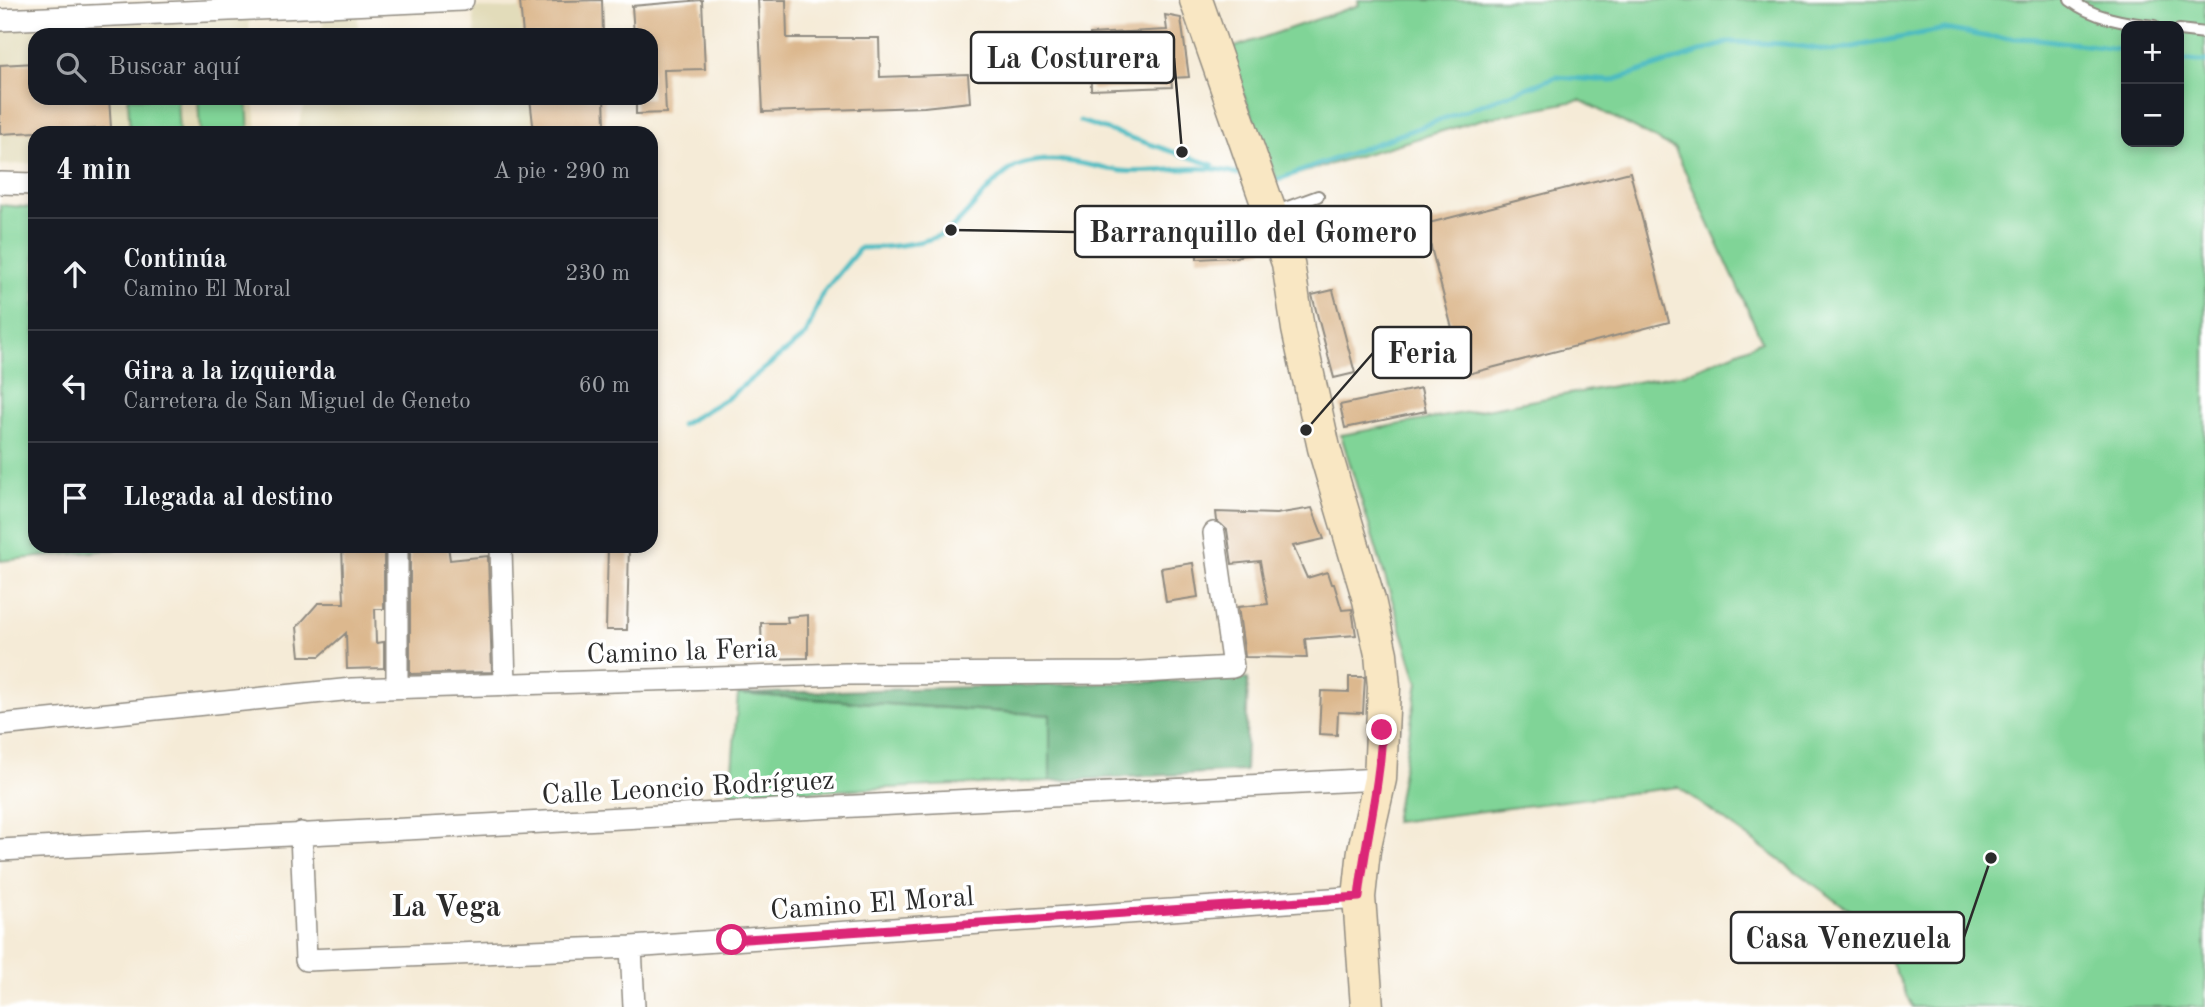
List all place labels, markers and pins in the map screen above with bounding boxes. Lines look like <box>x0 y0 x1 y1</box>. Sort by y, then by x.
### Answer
callout: La Costurera <box>971 32 1174 83</box>
callout: Barranquillo del Gomero <box>1075 206 1431 257</box>
callout: Feria <box>1373 327 1471 378</box>
callout: Casa Venezuela <box>1731 912 1964 963</box>

